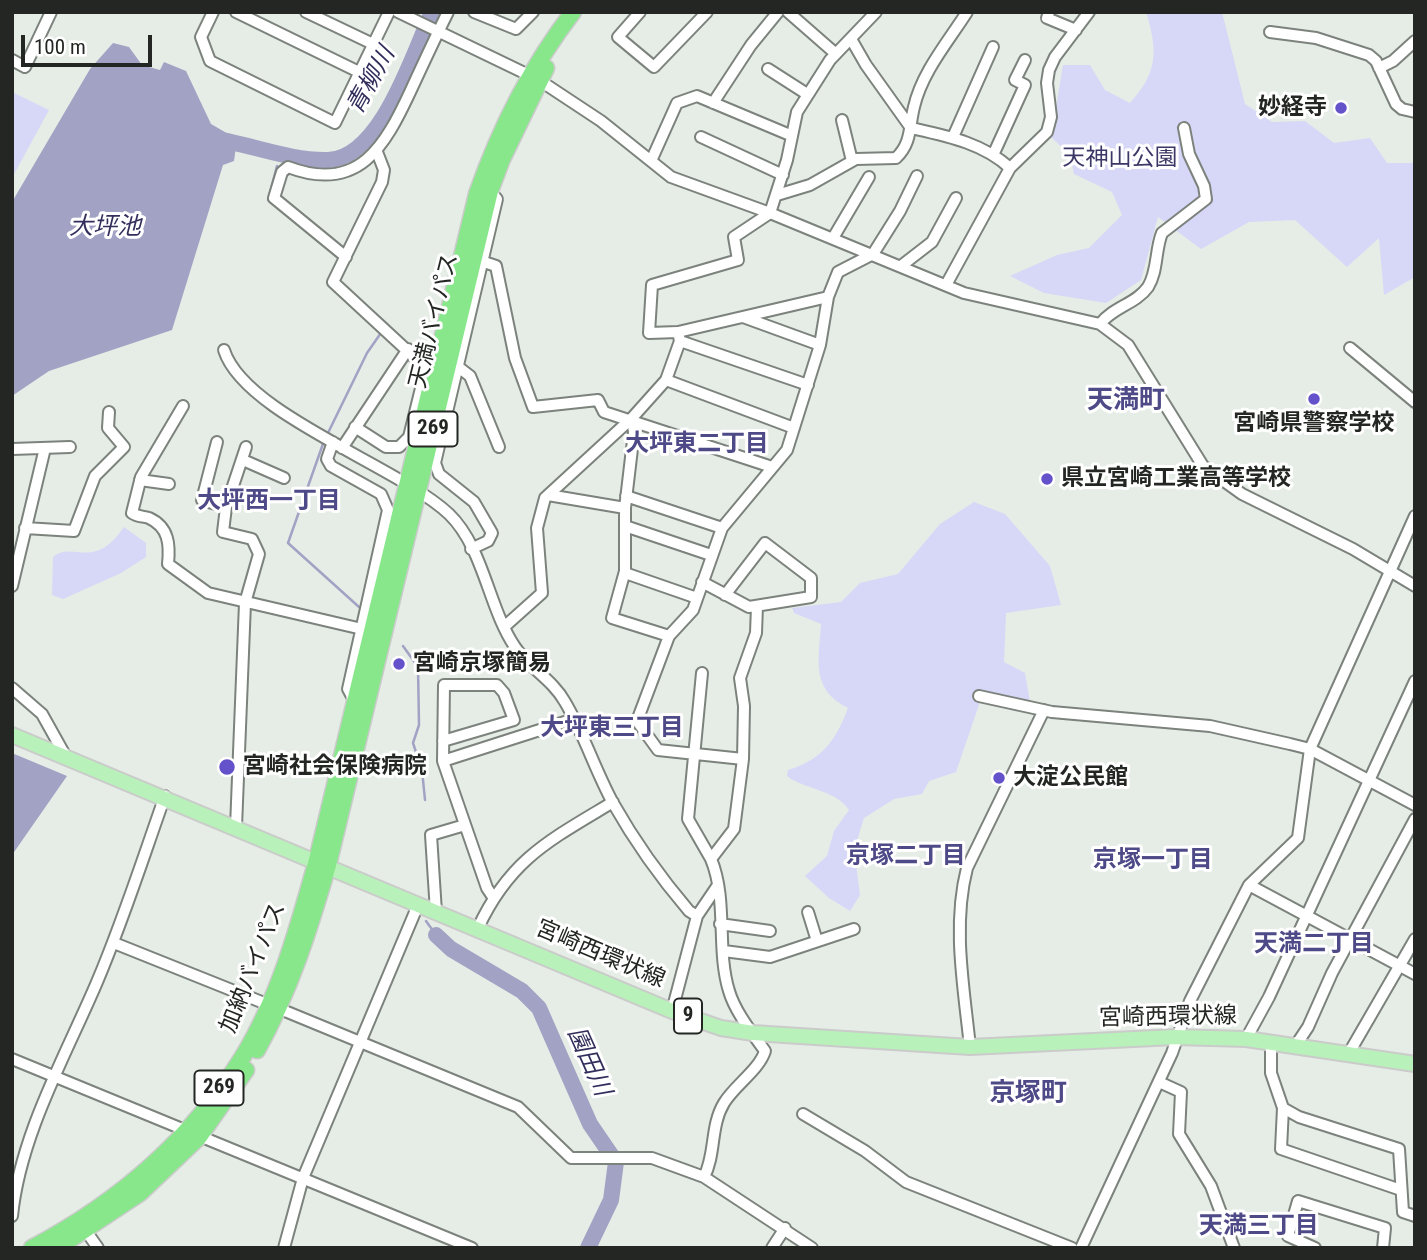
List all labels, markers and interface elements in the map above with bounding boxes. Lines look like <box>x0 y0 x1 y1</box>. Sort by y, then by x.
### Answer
scale bar <box>24 21 156 65</box>
text: 100 m <box>34 35 86 59</box>
water label: 青柳川 <box>342 43 402 119</box>
place label: 妙経寺 <box>1258 94 1327 122</box>
marker: 妙経寺 <box>1333 100 1349 116</box>
park label: 天神山公園 <box>1063 145 1177 173</box>
water label: 大坪池 <box>69 214 141 242</box>
street label: 天満バイパス <box>405 251 465 391</box>
district label: 天満町 <box>1087 385 1165 417</box>
marker: 宮崎県警察学校 <box>1306 391 1322 407</box>
place label: 宮崎県警察学校 <box>1234 410 1394 438</box>
road number: 269 <box>408 412 458 446</box>
district label: 大坪東二丁目 <box>625 431 769 459</box>
place label: 県立宮崎工業高等学校 <box>1061 465 1291 493</box>
marker: 県立宮崎工業高等学校 <box>1039 471 1055 487</box>
district label: 大坪西一丁目 <box>197 488 341 516</box>
place label: 宮崎京塚簡易 <box>413 650 551 678</box>
marker: 宮崎京塚簡易 <box>391 656 407 672</box>
district label: 大坪東三丁目 <box>540 715 684 743</box>
place label: 宮崎社会保険病院 <box>243 753 427 781</box>
marker: 宮崎社会保険病院 <box>217 757 237 777</box>
place label: 大淀公民館 <box>1013 764 1128 792</box>
marker: 大淀公民館 <box>991 770 1007 786</box>
district label: 京塚二丁目 <box>846 843 966 871</box>
district label: 京塚一丁目 <box>1093 847 1213 875</box>
street label: 加納バイパス <box>215 899 293 1037</box>
street label: 宮崎西環状線 <box>531 915 669 995</box>
district label: 天満二丁目 <box>1254 931 1374 959</box>
road number: 9 <box>674 998 702 1034</box>
street label: 宮崎西環状線 <box>1099 1003 1237 1033</box>
water label: 園田川 <box>560 1023 616 1101</box>
road number: 269 <box>194 1070 244 1106</box>
district label: 京塚町 <box>989 1078 1067 1110</box>
district label: 天満三丁目 <box>1199 1213 1319 1241</box>

